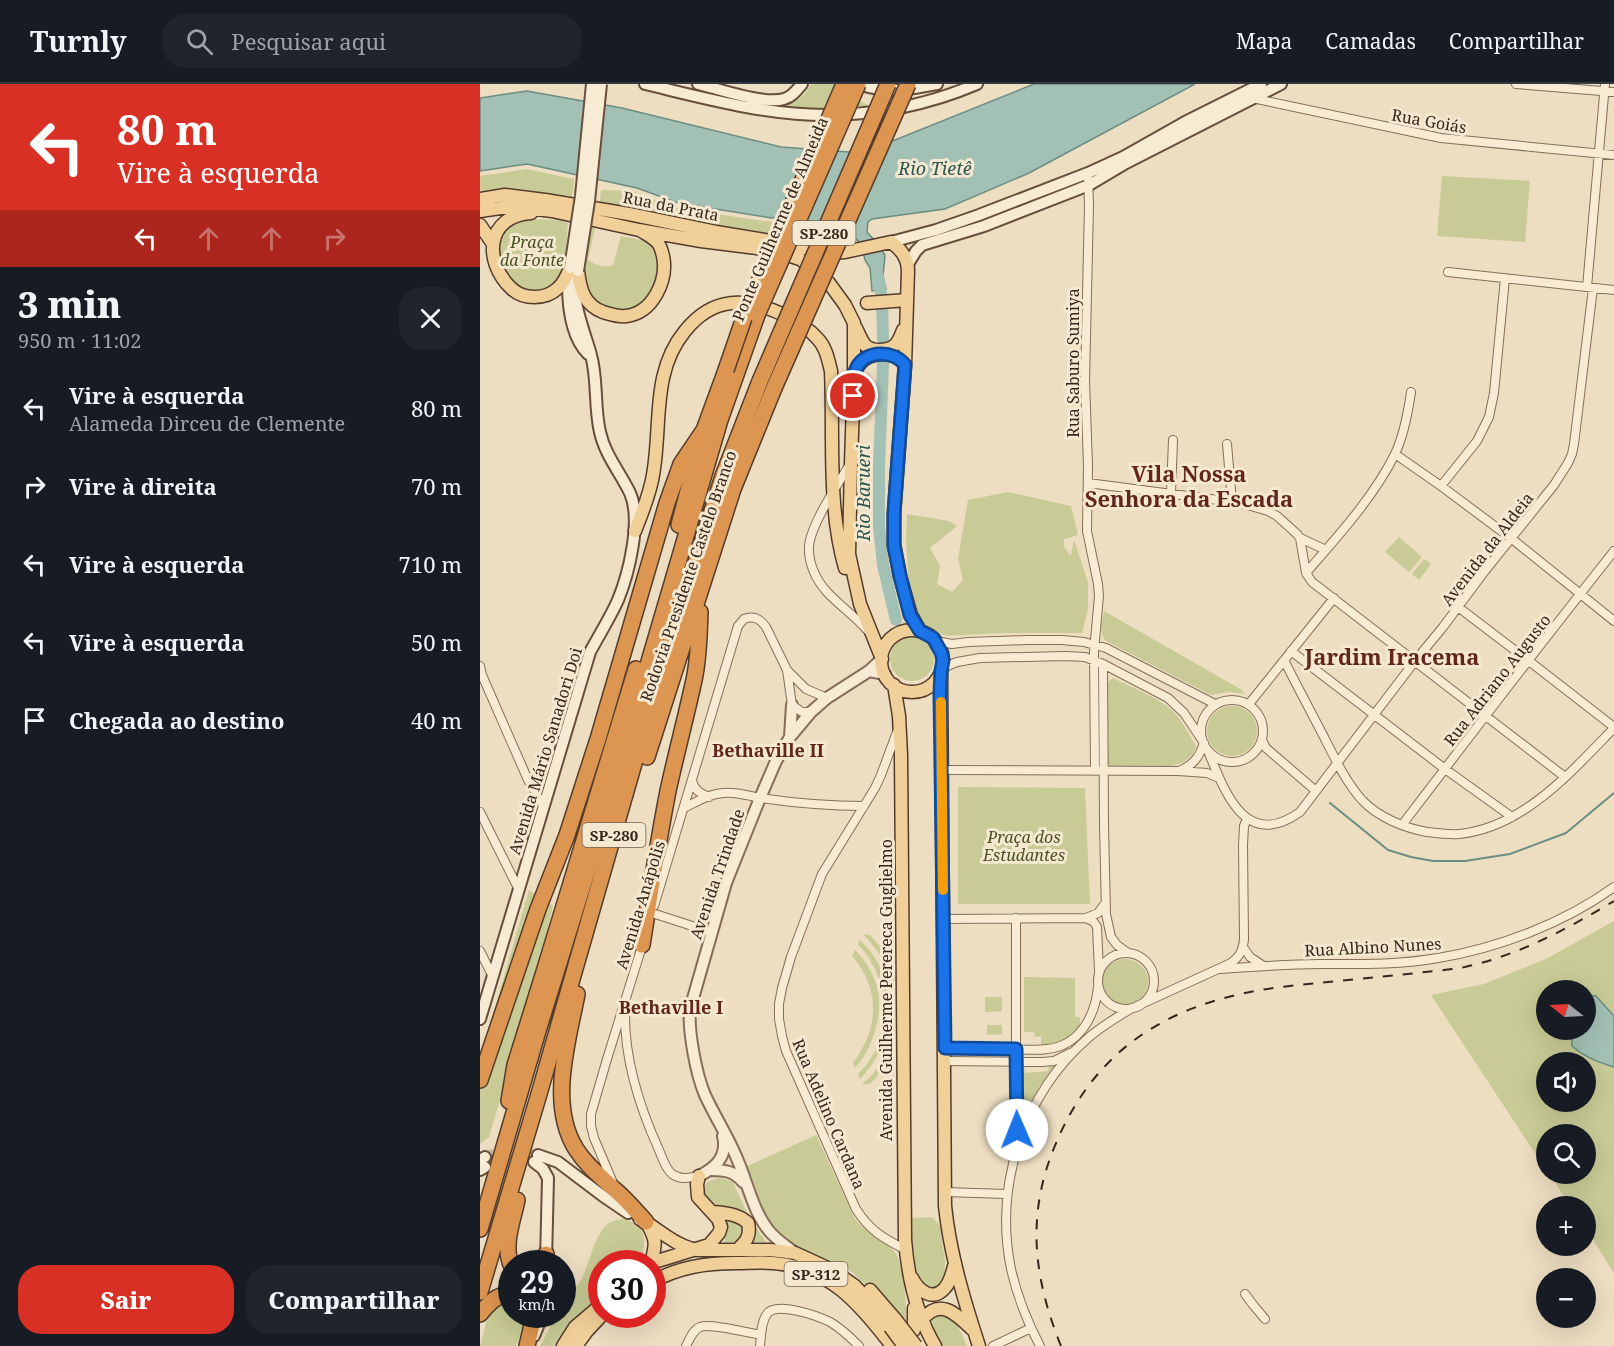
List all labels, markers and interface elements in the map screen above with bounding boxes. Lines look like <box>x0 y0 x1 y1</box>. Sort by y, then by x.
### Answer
search box <box>162 14 582 68</box>
text: Turnly <box>30 22 126 60</box>
icon: search <box>183 25 216 58</box>
text: Pesquisar aqui <box>231 26 386 56</box>
text: Mapa <box>1236 27 1292 55</box>
text: Camadas <box>1325 27 1416 55</box>
text: Compartilhar <box>1449 27 1584 55</box>
text: 80 m <box>117 100 217 157</box>
street label: Rua Goiás <box>1390 104 1468 138</box>
icon: left <box>18 108 96 186</box>
street label: Ponte Guilherme de Almeida <box>727 114 833 324</box>
text: Vire à esquerda <box>117 154 320 191</box>
water label: Rio Tietê <box>897 156 972 180</box>
street label: Rua da Prata <box>621 186 721 226</box>
road number: SP-280 <box>792 221 856 245</box>
icon: left <box>129 222 162 255</box>
icon: ahead <box>192 222 225 255</box>
icon: ahead <box>255 222 288 255</box>
icon: right <box>318 222 351 255</box>
park label: Praça da Fonte <box>500 231 564 271</box>
text: 3 min <box>18 280 121 329</box>
button: close <box>399 287 462 350</box>
street label: Rua Saburo Sumiya <box>1062 288 1084 438</box>
text: 950 m · 11:02 <box>18 327 141 354</box>
pin <box>827 370 878 421</box>
icon: arrive <box>836 379 869 412</box>
text: Vire à esquerda <box>69 380 245 410</box>
icon: left <box>18 392 51 425</box>
text: 80 m <box>411 393 462 423</box>
text: Alameda Dirceu de Clemente <box>69 410 345 437</box>
water label: Rio Barueri <box>851 444 875 542</box>
street label: Rodovia Presidente Castelo Branco <box>635 448 741 704</box>
district label: Vila Nossa Senhora da Escada <box>1085 458 1293 513</box>
icon: right <box>18 470 51 503</box>
text: Vire à direita <box>69 471 217 501</box>
text: 70 m <box>411 471 462 501</box>
street label: Avenida da Aldeia <box>1436 488 1538 610</box>
icon: left <box>18 548 51 581</box>
text: Vire à esquerda <box>69 549 245 579</box>
text: 710 m <box>399 549 462 579</box>
street label: Rua Adriano Augusto <box>1438 609 1556 751</box>
icon: left <box>18 626 51 659</box>
text: Vire à esquerda <box>69 627 245 657</box>
text: 50 m <box>411 627 462 657</box>
district label: Jardim Iracema <box>1303 641 1480 671</box>
street label: Avenida Mário Sanadori Doi <box>503 645 587 857</box>
icon: arrive <box>18 704 51 737</box>
text: Chegada ao destino <box>69 705 284 735</box>
text: 40 m <box>411 705 462 735</box>
district label: Bethaville II <box>712 738 824 762</box>
street label: Avenida Trindade <box>684 806 750 942</box>
road number: SP-280 <box>582 823 646 847</box>
park label: Praça dos Estudantes <box>982 826 1065 866</box>
street label: Avenida Anápolis <box>610 838 670 972</box>
street label: Avenida Guilherme Perereca Guglielmo <box>875 839 897 1141</box>
street label: Rua Albino Nunes <box>1304 932 1442 962</box>
north arrow <box>1536 980 1596 1040</box>
map controls <box>1536 980 1596 1328</box>
district label: Bethaville I <box>619 995 723 1019</box>
street label: Rua Adelino Cardana <box>787 1035 871 1193</box>
button: sound <box>1536 1052 1596 1112</box>
position arrow <box>985 1098 1049 1162</box>
button: search <box>1536 1124 1596 1184</box>
button: + <box>1536 1196 1596 1256</box>
speed limit sign: 30 <box>588 1250 666 1328</box>
text: 29 <box>520 1261 554 1302</box>
road number: SP-312 <box>784 1262 848 1286</box>
button: Sair <box>18 1265 234 1334</box>
button: Compartilhar <box>246 1265 462 1334</box>
button: − <box>1536 1268 1596 1328</box>
text: km/h <box>519 1294 555 1314</box>

